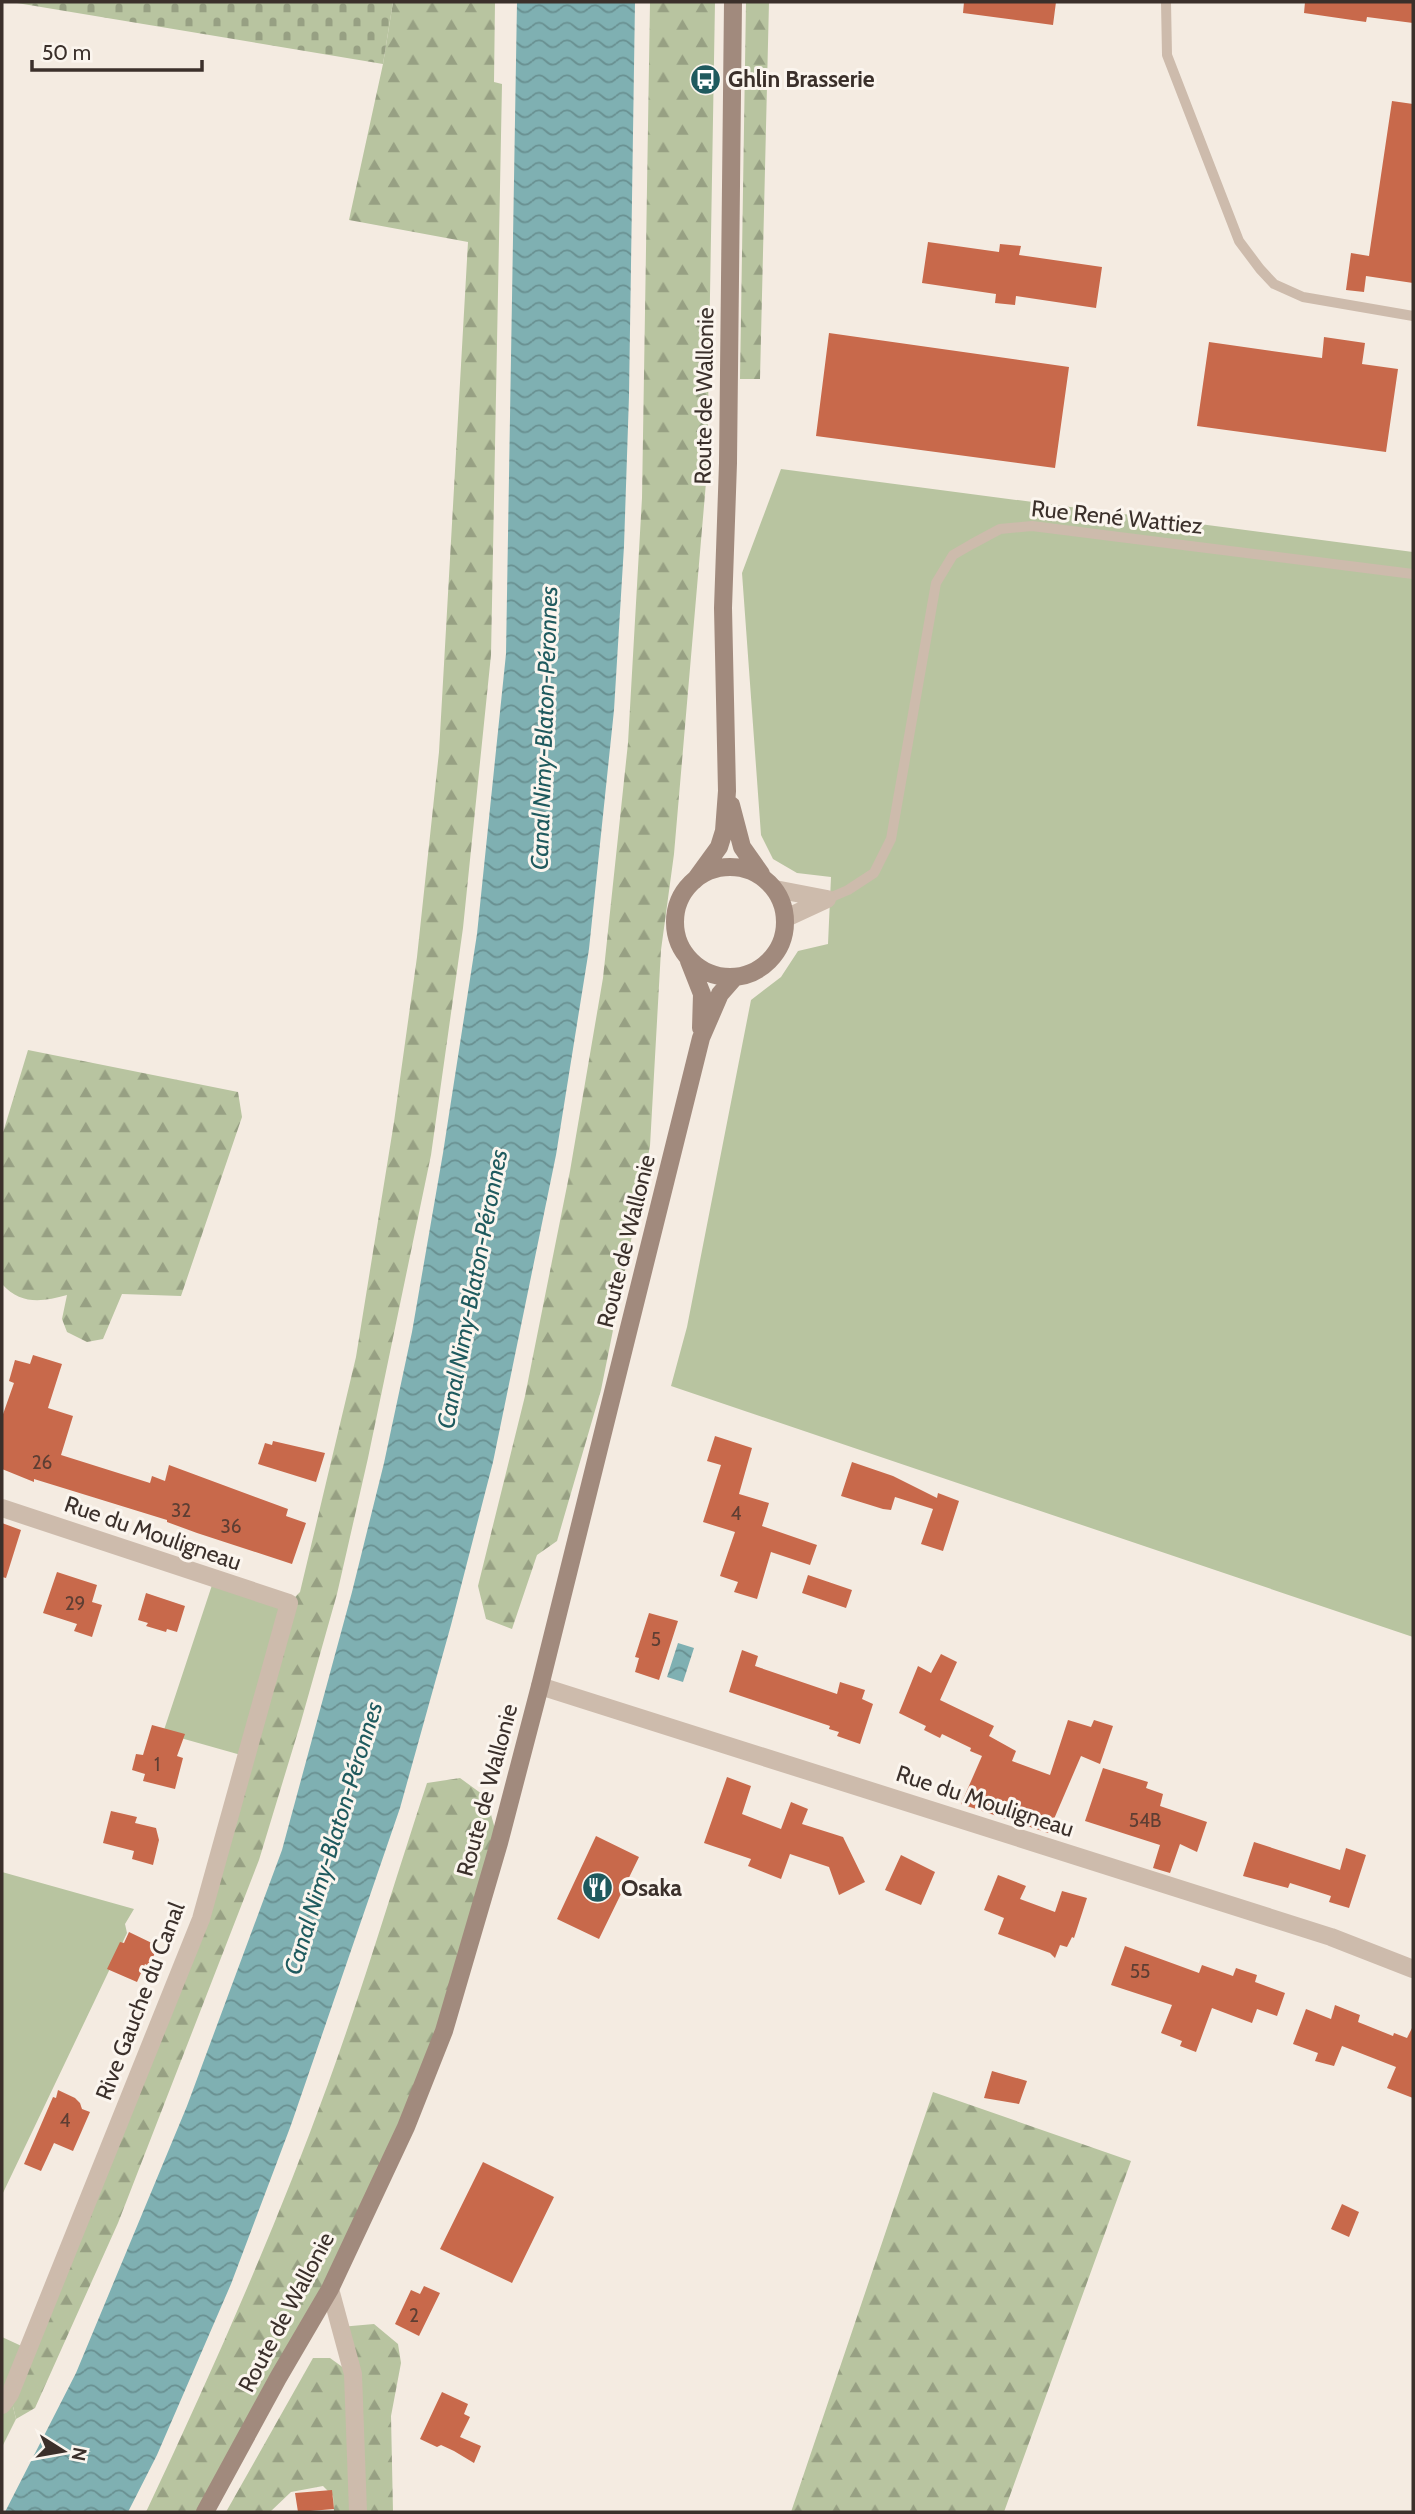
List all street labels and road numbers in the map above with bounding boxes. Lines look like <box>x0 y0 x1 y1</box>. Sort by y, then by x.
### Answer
street label: Route de Wallonie <box>688 307 720 485</box>
street label: Rue René Wattiez <box>1030 494 1204 540</box>
street label: Route de Wallonie <box>591 1151 661 1330</box>
street label: Rue du Mouligneau <box>61 1490 245 1576</box>
street label: Route de Wallonie <box>451 1701 524 1879</box>
street label: Rue du Mouligneau <box>893 1759 1077 1843</box>
street label: Rive Gauche du Canal <box>89 1898 191 2104</box>
street label: Route de Wallonie <box>232 2227 340 2397</box>

